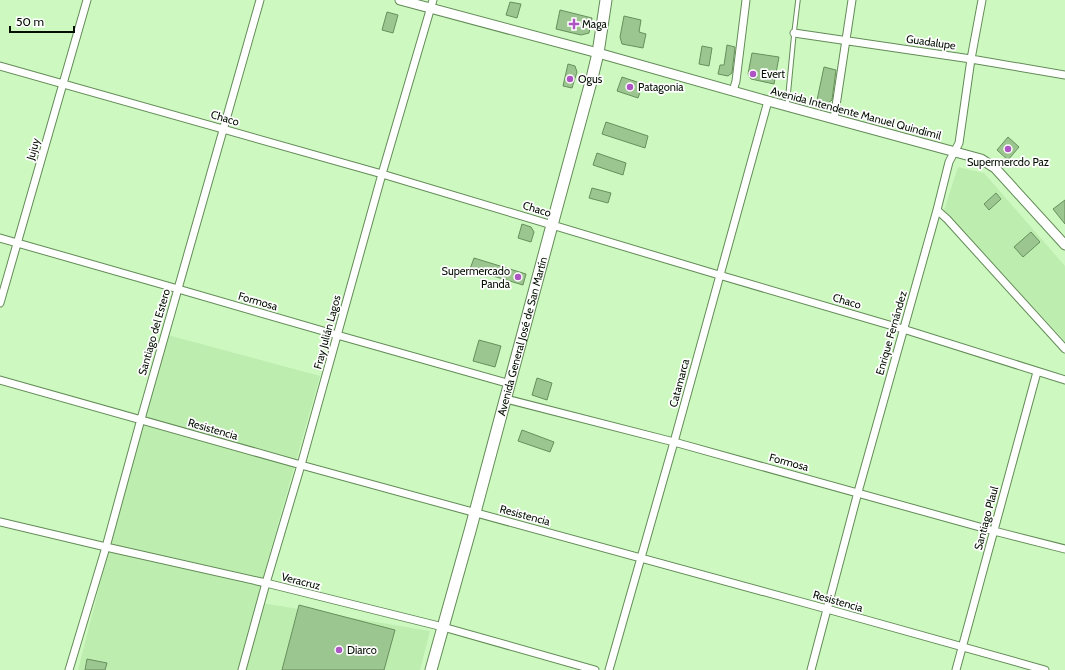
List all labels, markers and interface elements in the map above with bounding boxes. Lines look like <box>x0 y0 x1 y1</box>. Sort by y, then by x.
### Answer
scale bar <box>10 8 74 34</box>
text: 50 m <box>16 14 44 29</box>
place label: Maga <box>582 17 608 31</box>
marker: Maga <box>569 19 579 29</box>
street label: Guadalupe <box>905 32 957 52</box>
place label: Evert <box>761 67 785 81</box>
marker: Evert <box>748 69 758 79</box>
place label: Ogus <box>578 72 603 86</box>
marker: Ogus <box>565 74 575 84</box>
place label: Patagonia <box>638 80 684 94</box>
marker: Patagonia <box>625 82 635 92</box>
street label: Avenida Intendente Manuel Quindimil <box>769 83 943 143</box>
street label: Chaco <box>209 107 241 129</box>
street label: Jujuy <box>23 136 43 163</box>
marker: Supermercdo Paz <box>1003 144 1013 154</box>
place label: Supermercdo Paz <box>967 155 1049 169</box>
street label: Chaco <box>521 198 553 220</box>
street label: Avenida General José de San Martín <box>494 255 550 417</box>
place label: Supermercado Panda <box>442 264 511 291</box>
marker: Supermercado Panda <box>513 272 523 282</box>
street label: Santiago del Estero <box>135 287 173 377</box>
street label: Formosa <box>237 289 280 313</box>
street label: Enrique Fernández <box>872 289 910 377</box>
street label: Chaco <box>831 290 863 312</box>
street label: Fray Julián Lagos <box>310 293 344 370</box>
street label: Catamarca <box>666 357 692 409</box>
street label: Resistencia <box>186 415 240 443</box>
street label: Formosa <box>768 450 811 474</box>
street label: Santiago Plaul <box>971 484 1001 551</box>
street label: Resistencia <box>498 502 552 529</box>
street label: Veracruz <box>280 569 322 593</box>
street label: Resistencia <box>811 587 865 615</box>
place label: Diarco <box>347 643 377 657</box>
marker: Diarco <box>334 645 344 655</box>

